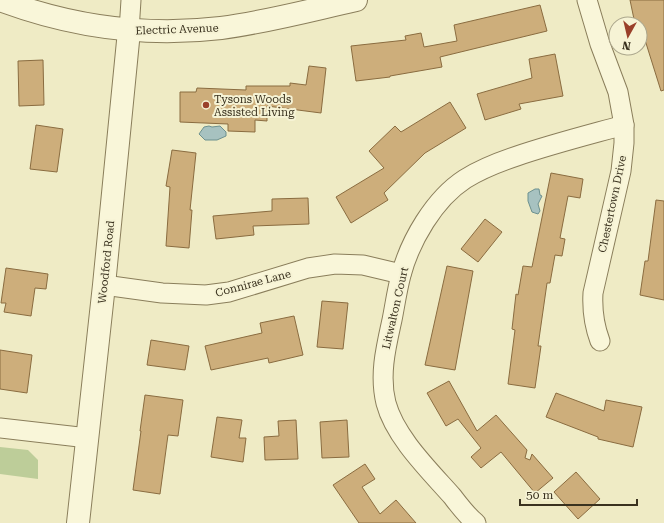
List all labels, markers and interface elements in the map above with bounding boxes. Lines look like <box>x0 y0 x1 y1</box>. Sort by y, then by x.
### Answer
north arrow <box>608 16 648 56</box>
street label: Electric Avenue <box>135 22 219 37</box>
text: N <box>621 38 632 52</box>
place label: Tysons Woods Assisted Living <box>214 93 295 119</box>
marker: Tysons Woods Assisted Living <box>201 100 211 110</box>
street label: Chestertown Drive <box>596 154 629 254</box>
street label: Woodford Road <box>96 220 117 304</box>
street label: Litwalton Court <box>380 266 411 350</box>
street label: Connirae Lane <box>214 267 292 300</box>
scale bar <box>520 481 637 507</box>
text: 50 m <box>526 488 553 502</box>

